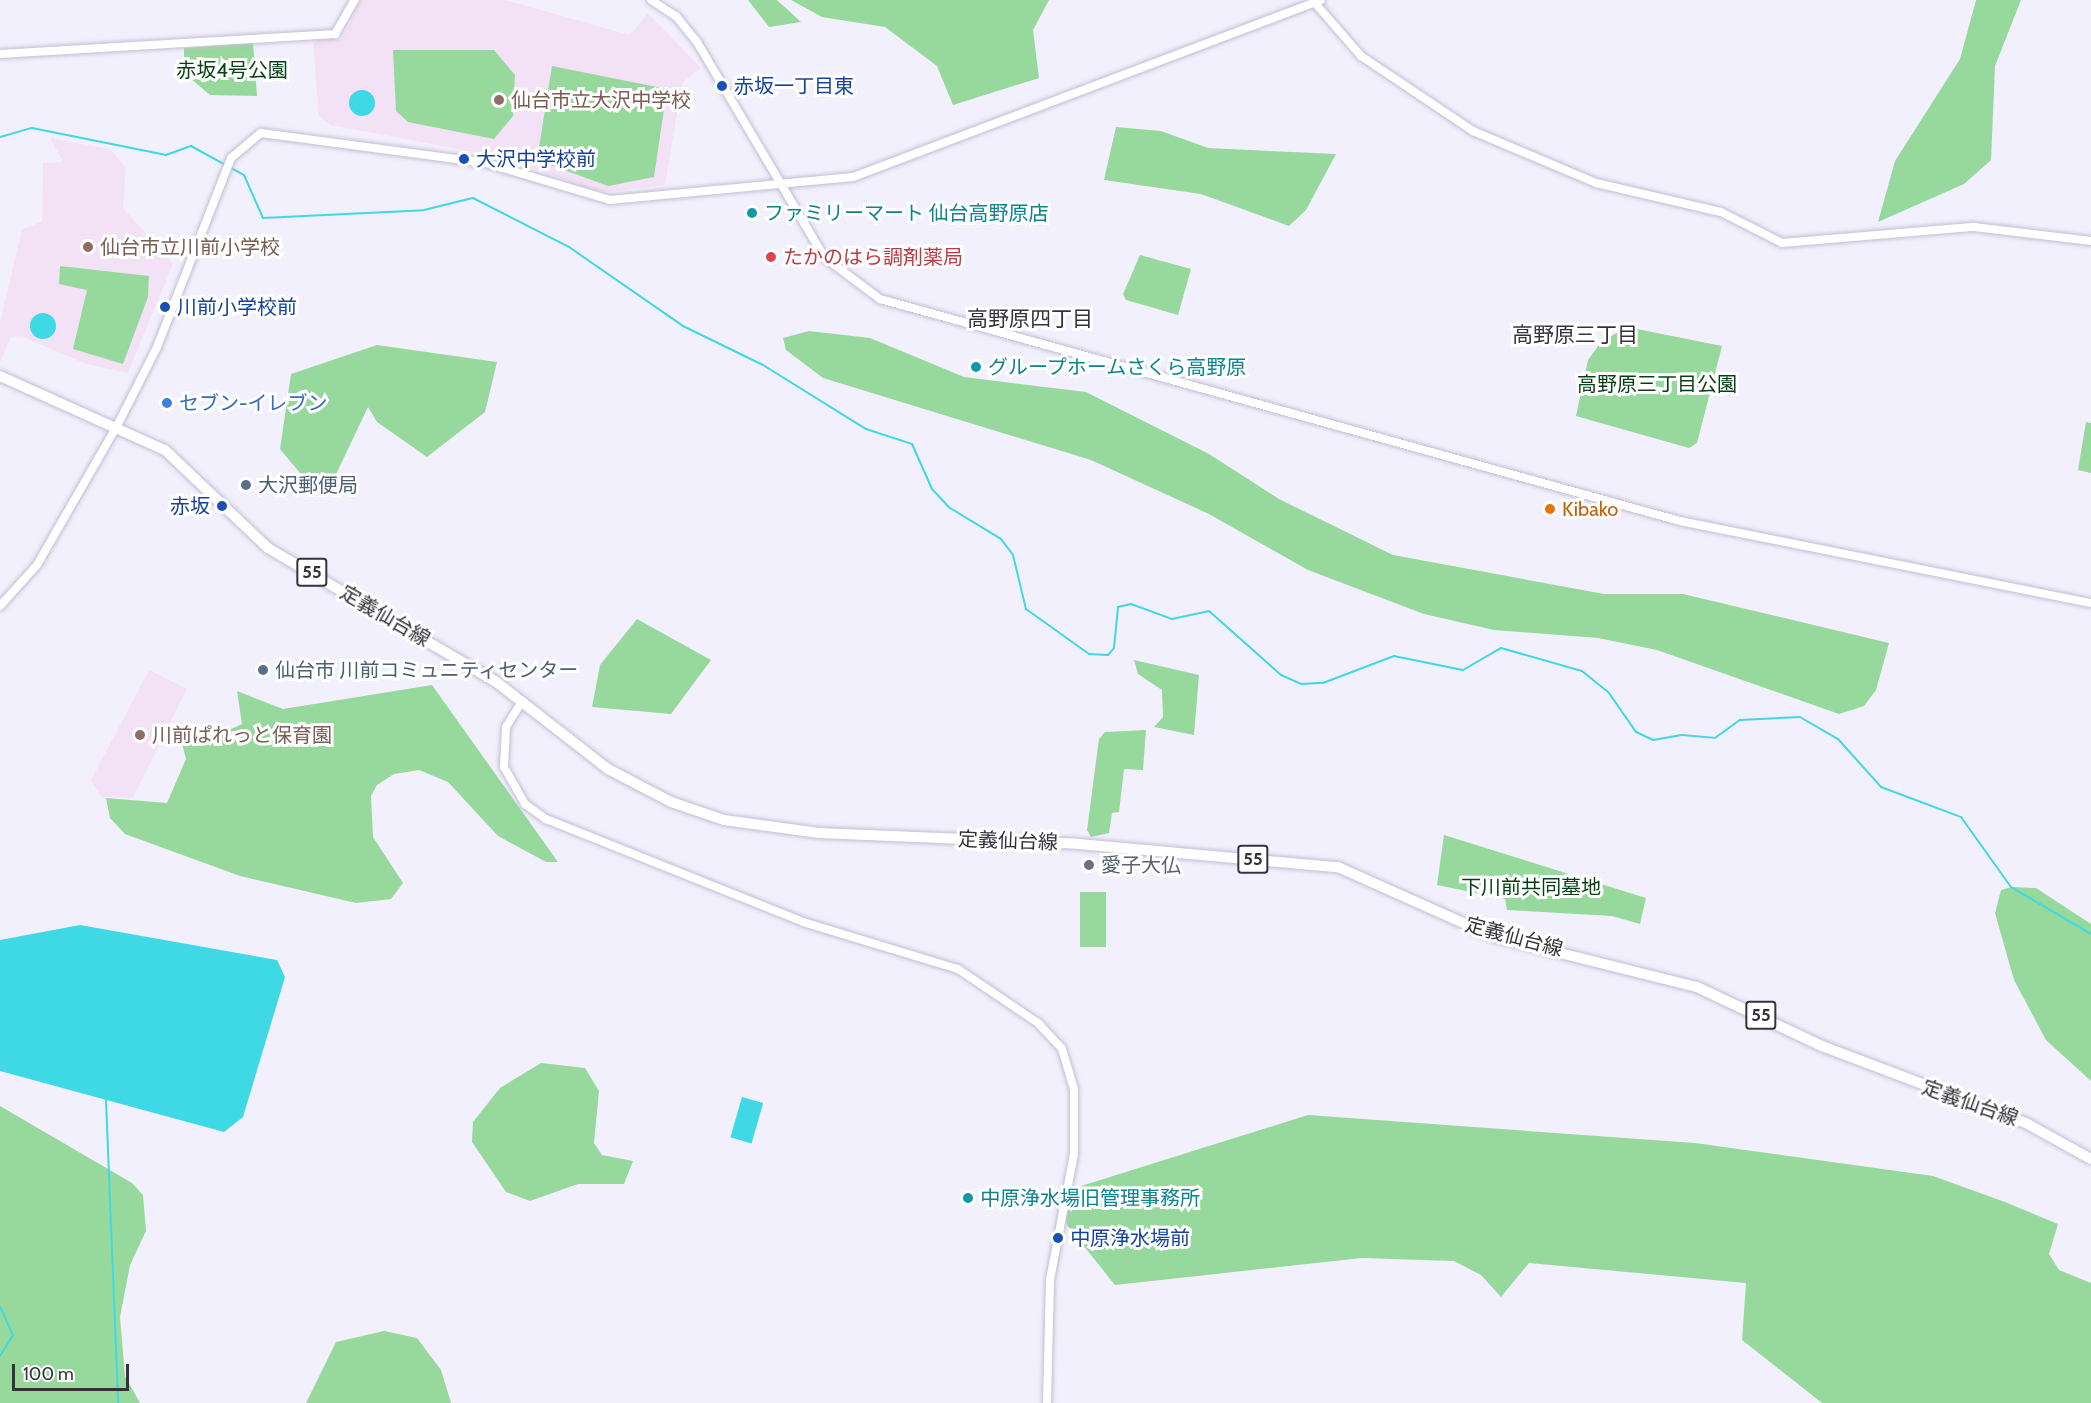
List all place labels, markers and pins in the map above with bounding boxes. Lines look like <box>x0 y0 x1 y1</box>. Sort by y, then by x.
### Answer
place label: 赤坂一丁目東 <box>734 74 854 98</box>
marker: 赤坂一丁目東 <box>715 79 729 93</box>
place label: 仙台市立大沢中学校 <box>511 88 691 112</box>
marker: 仙台市立大沢中学校 <box>492 93 506 107</box>
place label: 大沢中学校前 <box>476 147 596 171</box>
marker: 大沢中学校前 <box>457 152 471 166</box>
place label: ファミリーマート 仙台高野原店 <box>764 201 1048 225</box>
marker: ファミリーマート 仙台高野原店 <box>745 206 759 220</box>
place label: 仙台市立川前小学校 <box>100 235 280 259</box>
marker: 仙台市立川前小学校 <box>81 240 95 254</box>
place label: たかのはら調剤薬局 <box>783 245 963 269</box>
marker: たかのはら調剤薬局 <box>764 250 778 264</box>
place label: 川前小学校前 <box>177 295 297 319</box>
marker: 川前小学校前 <box>158 300 172 314</box>
place label: グループホームさくら高野原 <box>988 355 1248 379</box>
marker: グループホームさくら高野原 <box>969 360 983 374</box>
place label: セブン-イレブン <box>179 391 327 415</box>
marker: セブン-イレブン <box>160 396 174 410</box>
place label: 大沢郵便局 <box>258 473 358 497</box>
marker: 大沢郵便局 <box>239 478 253 492</box>
place label: 赤坂 <box>170 494 210 518</box>
place label: Kibako <box>1562 497 1618 521</box>
marker: 赤坂 <box>215 499 229 513</box>
marker: Kibako <box>1543 502 1557 516</box>
place label: 仙台市 川前コミュニティセンター <box>275 658 579 682</box>
marker: 仙台市 川前コミュニティセンター <box>256 663 270 677</box>
place label: 川前ぱれっと保育園 <box>152 723 332 747</box>
marker: 川前ぱれっと保育園 <box>133 728 147 742</box>
place label: 愛子大仏 <box>1101 853 1181 877</box>
marker: 愛子大仏 <box>1082 858 1096 872</box>
place label: 中原浄水場旧管理事務所 <box>980 1186 1200 1210</box>
marker: 中原浄水場旧管理事務所 <box>961 1191 975 1205</box>
place label: 中原浄水場前 <box>1070 1226 1190 1250</box>
marker: 中原浄水場前 <box>1051 1231 1065 1245</box>

